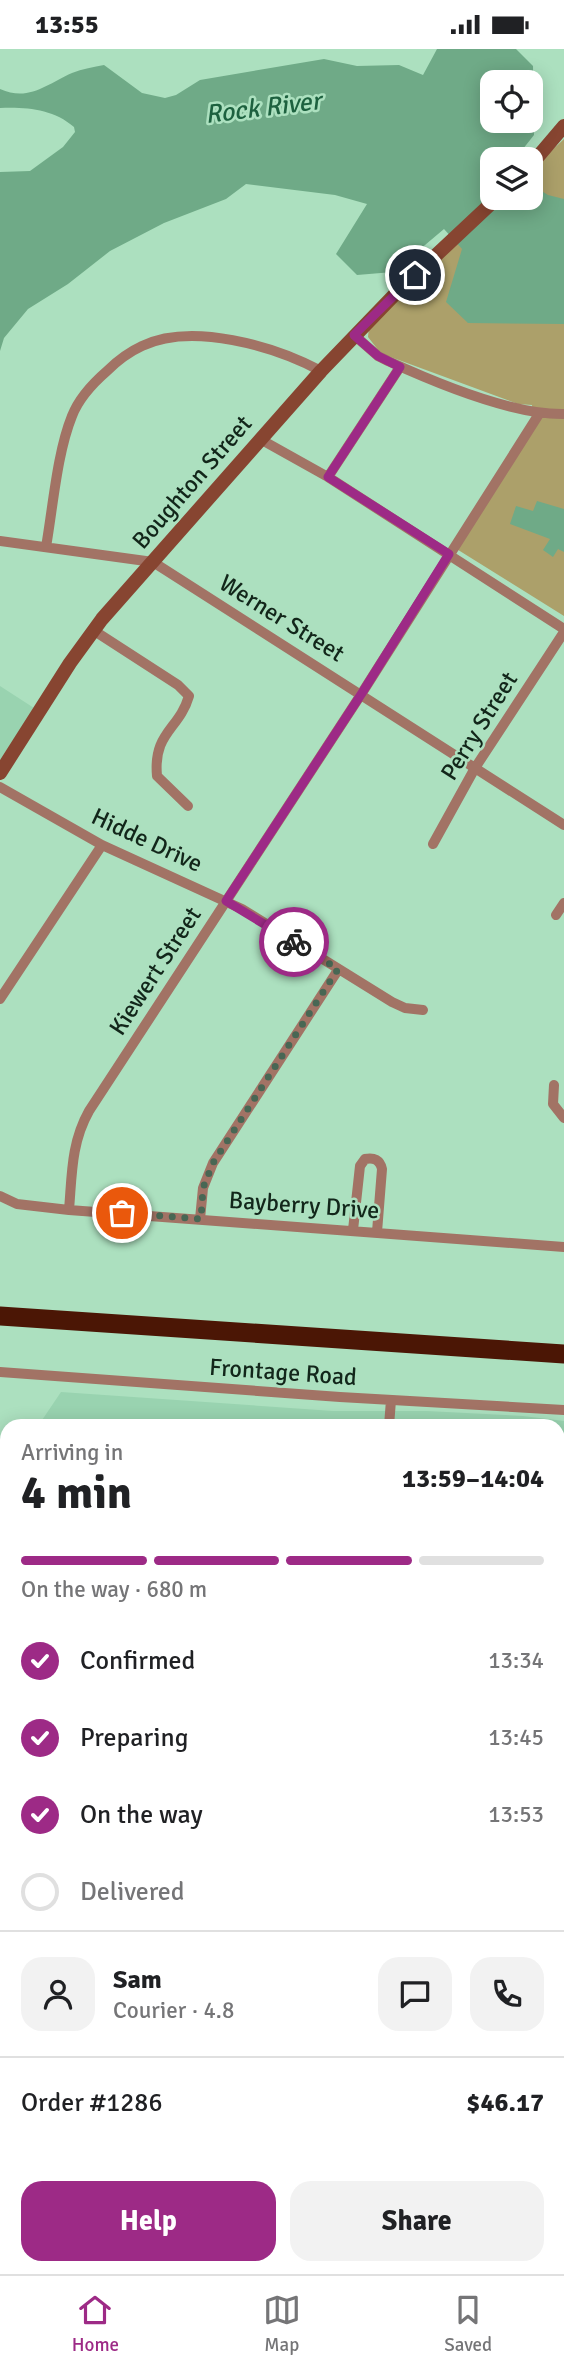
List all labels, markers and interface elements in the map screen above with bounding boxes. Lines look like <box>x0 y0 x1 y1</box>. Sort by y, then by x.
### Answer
text: 13:55 <box>35 9 99 41</box>
map controls <box>480 70 543 210</box>
button: locate <box>480 70 543 133</box>
water label: Rock River <box>203 85 326 131</box>
button: layers <box>480 147 543 210</box>
pin <box>385 245 445 305</box>
icon: home <box>396 256 434 294</box>
street label: Boughton Street <box>126 409 258 555</box>
street label: Werner Street <box>214 568 350 668</box>
street label: Perry Street <box>434 666 524 786</box>
street label: Hidde Drive <box>87 801 207 879</box>
street label: Kiewert Street <box>102 901 208 1041</box>
courier <box>259 907 329 977</box>
icon: bike <box>275 923 313 961</box>
pin <box>92 1183 152 1243</box>
street label: Bayberry Drive <box>228 1185 380 1225</box>
icon: bag <box>103 1194 141 1232</box>
street label: Frontage Road <box>208 1352 358 1392</box>
text: Arriving in <box>21 1438 123 1467</box>
text: 13:59–14:04 <box>402 1463 544 1495</box>
text: 4 min <box>21 1465 132 1521</box>
text: On the way · 680 m <box>21 1575 207 1604</box>
icon: check <box>21 1642 59 1680</box>
text: Confirmed <box>80 1645 195 1677</box>
text: 13:34 <box>488 1646 544 1675</box>
icon: check <box>21 1719 59 1757</box>
text: Preparing <box>80 1722 188 1754</box>
text: 13:45 <box>488 1723 544 1752</box>
icon: check <box>21 1796 59 1834</box>
text: On the way <box>80 1799 203 1831</box>
text: 13:53 <box>488 1800 544 1829</box>
text: Delivered <box>80 1876 185 1908</box>
button: person <box>21 1957 95 2031</box>
button: chat <box>378 1957 452 2031</box>
button: phone <box>470 1957 544 2031</box>
text: Sam <box>113 1964 162 1996</box>
text: Courier · 4.8 <box>113 1996 234 2025</box>
text: Order #1286 <box>21 2087 162 2119</box>
text: $46.17 <box>466 2087 544 2119</box>
button: Help <box>21 2181 276 2261</box>
button: Share <box>290 2181 544 2261</box>
tab: Home <box>72 2291 119 2357</box>
tab: Map <box>263 2291 301 2357</box>
tab: Saved <box>444 2291 492 2357</box>

